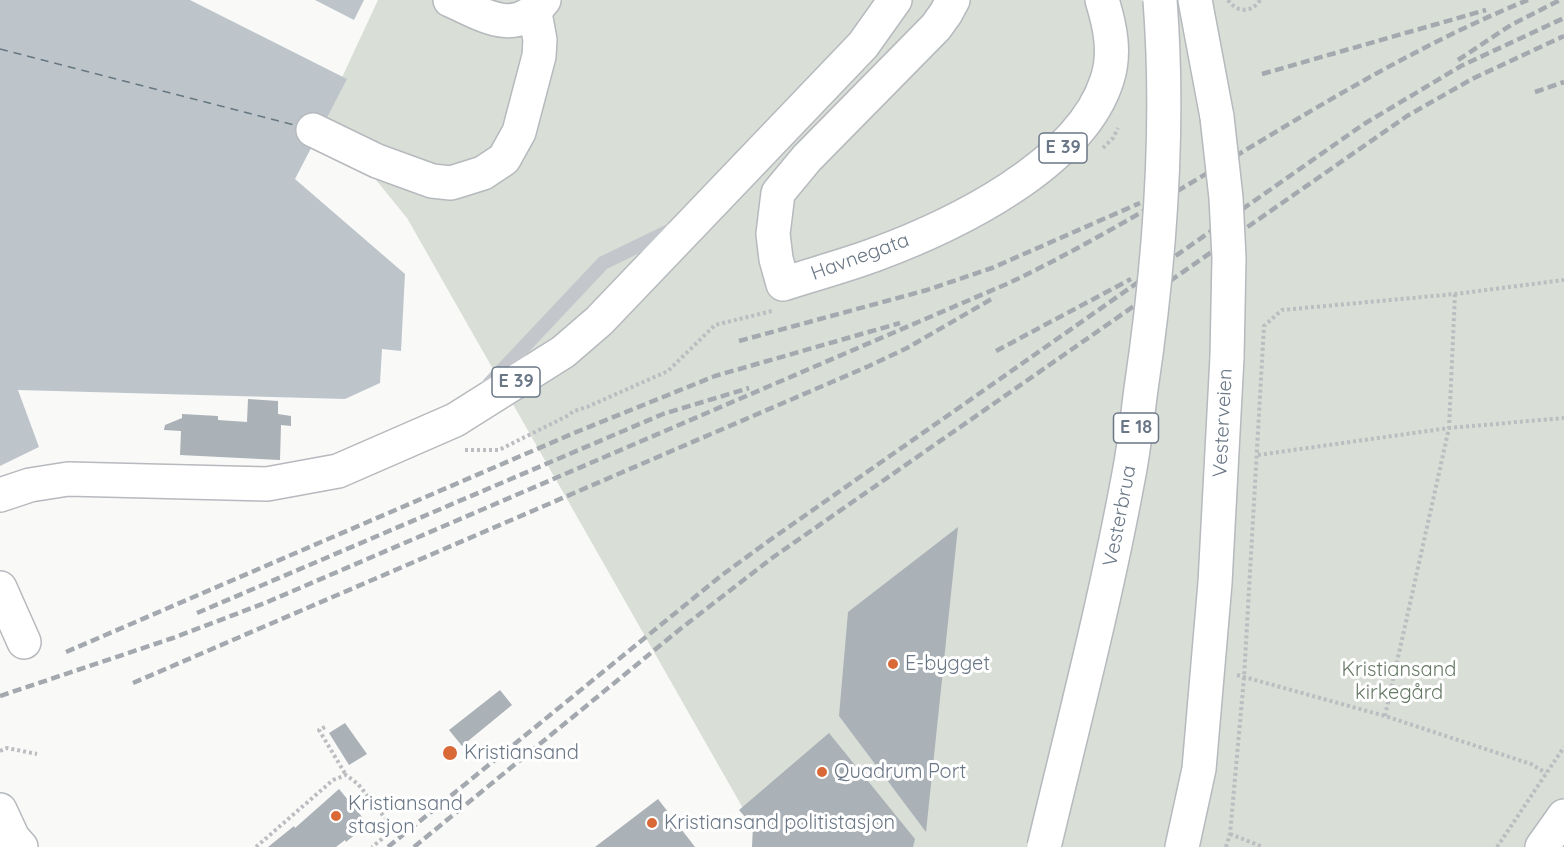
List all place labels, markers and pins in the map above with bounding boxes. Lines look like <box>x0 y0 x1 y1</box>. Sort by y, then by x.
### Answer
place label: E-bygget <box>905 652 990 676</box>
marker: E-bygget <box>886 657 900 671</box>
place label: Kristiansand <box>464 741 579 765</box>
marker: Kristiansand <box>441 744 459 762</box>
place label: Quadrum Port <box>834 760 966 784</box>
marker: Quadrum Port <box>815 765 829 779</box>
place label: Kristiansand stasjon <box>348 792 463 839</box>
marker: Kristiansand stasjon <box>329 809 343 823</box>
place label: Kristiansand politistasjon <box>664 811 895 835</box>
marker: Kristiansand politistasjon <box>645 816 659 830</box>

